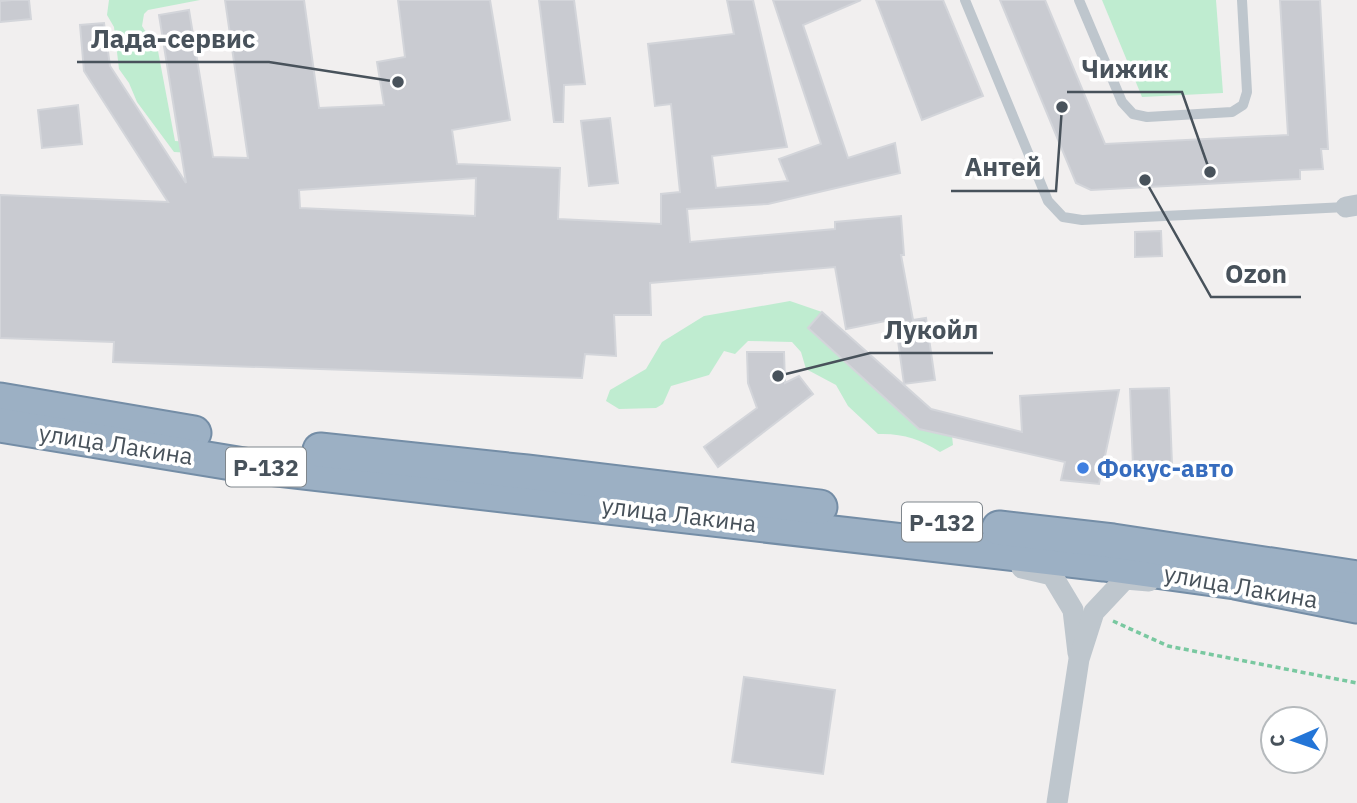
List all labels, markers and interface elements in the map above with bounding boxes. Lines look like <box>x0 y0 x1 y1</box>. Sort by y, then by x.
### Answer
callout: Лада-сервис <box>77 15 269 62</box>
text: Лада-сервис <box>91 21 255 55</box>
callout: Чижик <box>1067 45 1182 92</box>
text: Чижик <box>1081 51 1169 85</box>
callout: Антей <box>951 144 1056 191</box>
text: Антей <box>965 149 1041 183</box>
callout: Ozon <box>1211 250 1301 297</box>
text: Ozon <box>1225 256 1287 290</box>
callout: Лукойл <box>870 306 993 353</box>
text: Лукойл <box>884 312 978 346</box>
street label: улица Лакина <box>37 416 196 472</box>
road number: Р-132 <box>226 447 306 486</box>
place label: Фокус-авто <box>1097 452 1234 484</box>
marker: Фокус-авто <box>1075 460 1091 476</box>
street label: улица Лакина <box>600 489 758 539</box>
road number: Р-132 <box>902 502 982 542</box>
street label: улица Лакина <box>1162 557 1321 615</box>
north arrow <box>1259 705 1329 775</box>
text: С <box>1265 734 1289 747</box>

